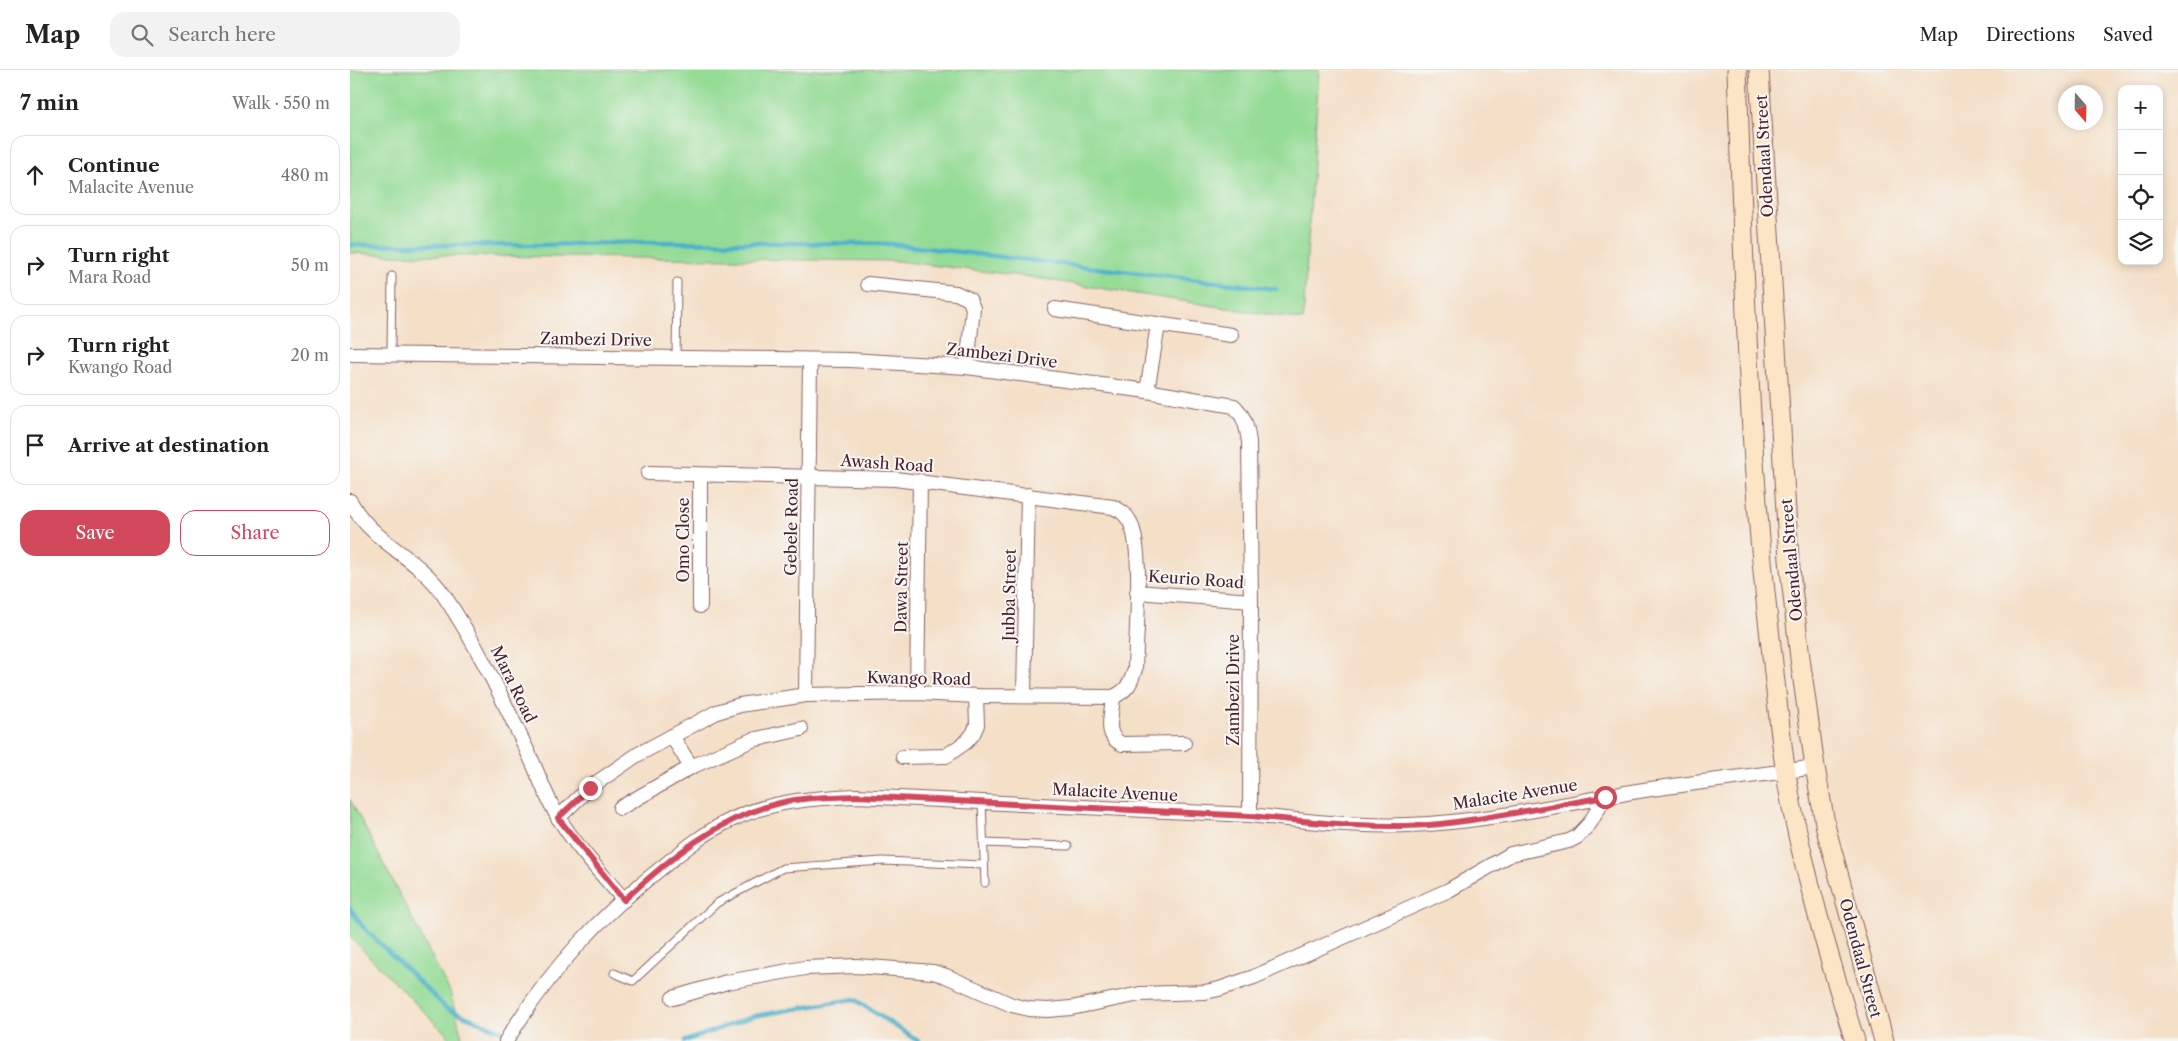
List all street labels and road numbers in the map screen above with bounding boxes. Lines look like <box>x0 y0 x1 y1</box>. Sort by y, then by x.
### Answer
street label: Odendaal Street <box>1751 94 1777 218</box>
street label: Zambezi Drive <box>540 328 652 350</box>
street label: Zambezi Drive <box>945 338 1059 372</box>
street label: Awash Road <box>839 450 934 476</box>
street label: Gebele Road <box>780 478 802 576</box>
street label: Omo Close <box>673 497 693 583</box>
street label: Odendaal Street <box>1776 498 1806 622</box>
street label: Dawa Street <box>890 541 912 633</box>
street label: Jubba Street <box>998 548 1020 644</box>
street label: Keurio Road <box>1147 566 1245 592</box>
street label: Zambezi Drive <box>1223 634 1243 746</box>
street label: Mara Road <box>487 642 541 726</box>
street label: Kwango Road <box>867 667 972 689</box>
street label: Malacite Avenue <box>1451 774 1579 814</box>
street label: Malacite Avenue <box>1052 779 1178 805</box>
street label: Odendaal Street <box>1835 896 1887 1020</box>

